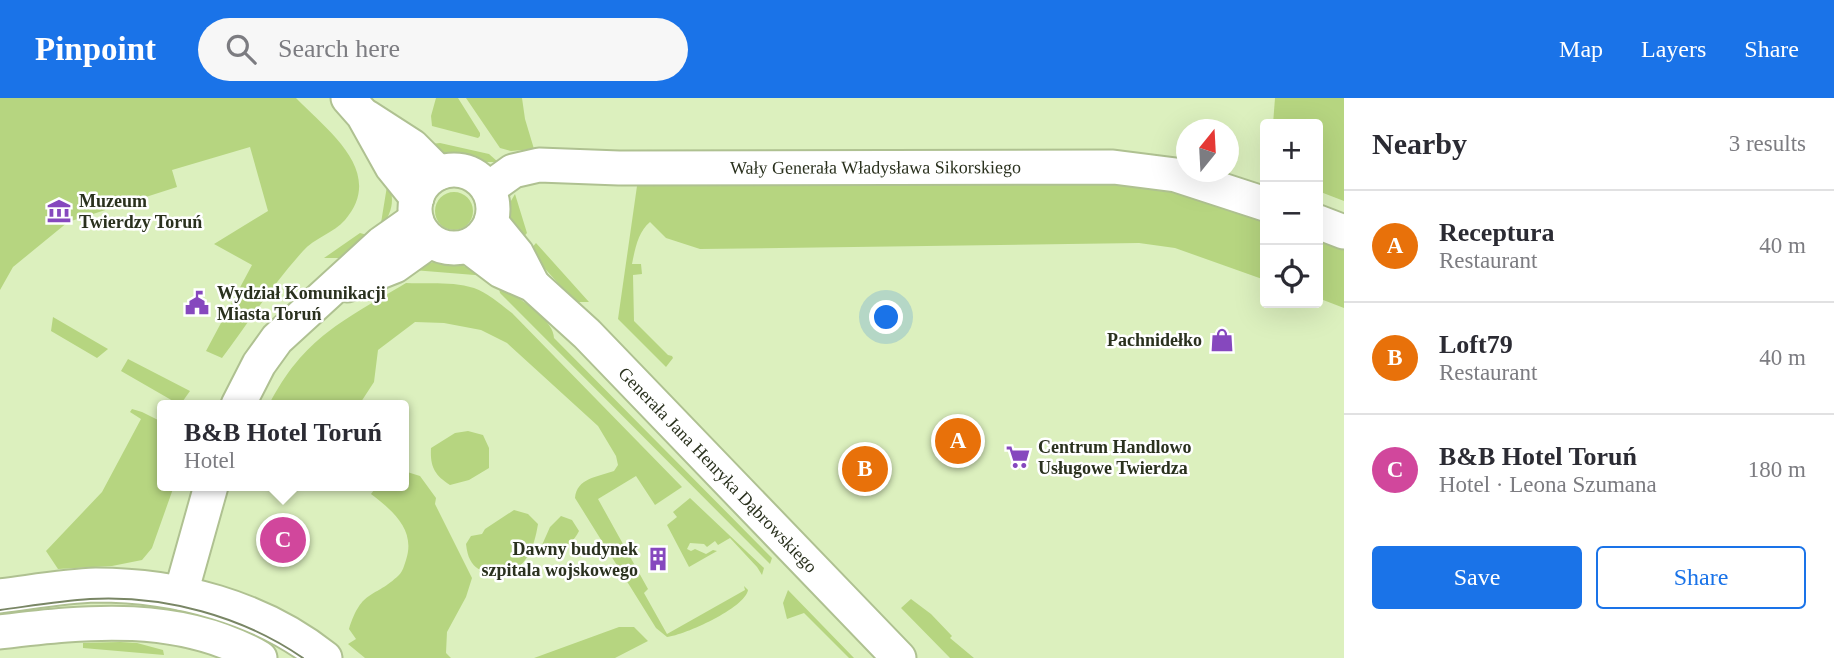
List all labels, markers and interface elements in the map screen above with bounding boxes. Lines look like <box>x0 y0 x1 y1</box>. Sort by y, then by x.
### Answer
search box <box>198 18 688 81</box>
icon: search <box>222 30 260 68</box>
text: Pinpoint <box>35 31 156 67</box>
text: Search here <box>278 34 400 63</box>
text: Map <box>1559 36 1603 62</box>
text: Layers <box>1641 36 1706 62</box>
text: Share <box>1744 36 1799 62</box>
north arrow <box>1176 119 1239 182</box>
map controls <box>1260 119 1323 308</box>
button: + <box>1260 119 1323 182</box>
text: Nearby <box>1372 127 1467 160</box>
text: 3 results <box>1729 131 1806 156</box>
street label: Wały Generała Władysława Sikorskiego <box>730 157 1021 178</box>
button: − <box>1260 182 1323 245</box>
place label: Muzeum Twierdzy Toruń <box>79 191 202 232</box>
museum icon: Muzeum Twierdzy Toruń <box>45 197 73 225</box>
text: Receptura <box>1439 218 1555 247</box>
text: A <box>1387 233 1403 258</box>
text: 40 m <box>1759 233 1806 258</box>
button: locate <box>1260 245 1323 308</box>
text: Restaurant <box>1439 248 1537 273</box>
place label: Wydział Komunikacji Miasta Toruń <box>217 283 386 324</box>
public building icon: Wydział Komunikacji Miasta Toruń <box>183 289 211 317</box>
your location <box>869 300 903 334</box>
shop icon: Pachnidełko <box>1208 326 1236 354</box>
place label: Pachnidełko <box>1107 330 1202 350</box>
text: Loft79 <box>1439 330 1513 359</box>
text: B <box>1387 345 1403 370</box>
text: 40 m <box>1759 345 1806 370</box>
text: Restaurant <box>1439 360 1537 385</box>
street label: Generała Jana Henryka Dąbrowskiego <box>614 363 821 577</box>
popup <box>157 400 409 491</box>
pin: A <box>935 415 981 467</box>
text: B&B Hotel Toruń <box>184 418 382 447</box>
place label: Centrum Handlowo Usługowe Twierdza <box>1038 437 1192 478</box>
text: B&B Hotel Toruń <box>1439 442 1637 471</box>
pin: B <box>842 443 888 495</box>
supermarket icon: Centrum Handlowo Usługowe Twierdza <box>1004 443 1032 471</box>
text: Hotel <box>184 448 235 473</box>
text: C <box>1387 457 1403 482</box>
text: 180 m <box>1748 457 1806 482</box>
text: Hotel · Leona Szumana <box>1439 472 1657 497</box>
pin: C <box>260 514 306 566</box>
place label: Dawny budynek szpitala wojskowego <box>482 539 638 580</box>
building icon: Dawny budynek szpitala wojskowego <box>644 545 672 573</box>
button: Save <box>1372 546 1582 609</box>
button: Share <box>1596 546 1806 609</box>

